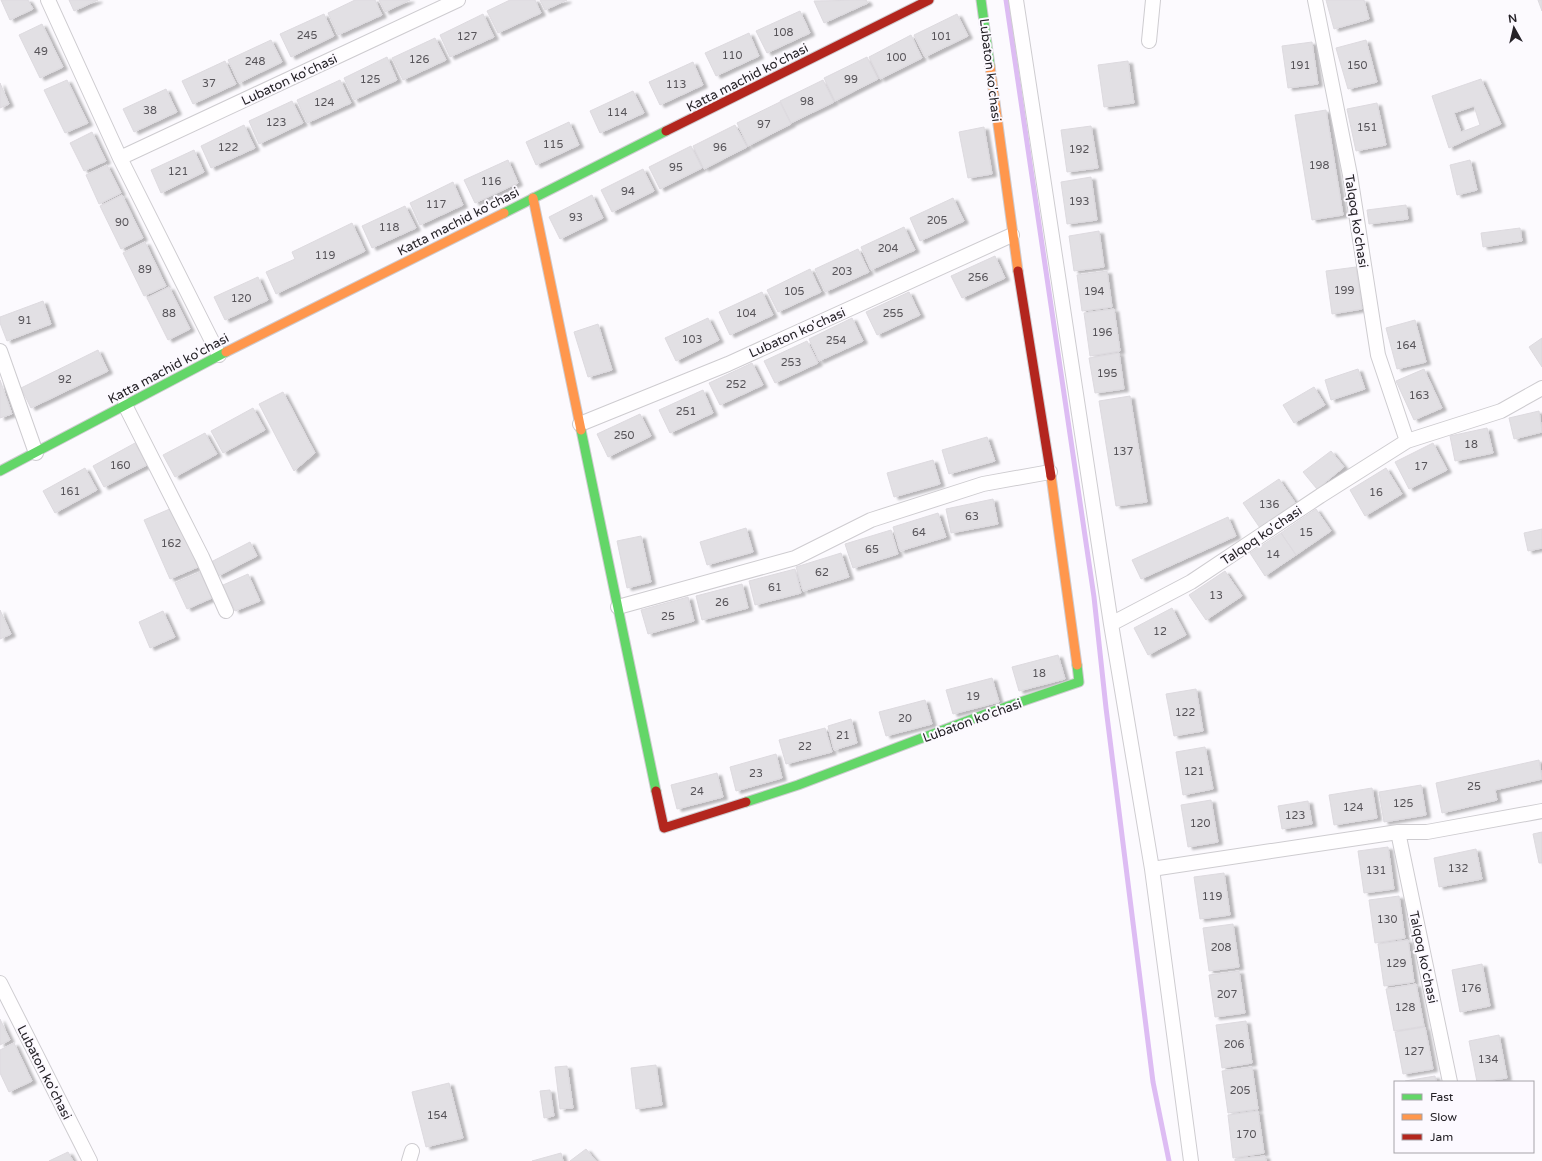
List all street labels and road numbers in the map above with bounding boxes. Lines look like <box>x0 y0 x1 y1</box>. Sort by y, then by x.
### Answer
street label: Lubaton ko'chasi <box>976 18 1004 123</box>
street label: Katta machid ko'chasi <box>684 40 811 116</box>
street label: Lubaton ko'chasi <box>239 51 340 109</box>
street label: Talqoq ko'chasi <box>1341 173 1371 269</box>
street label: Katta machid ko'chasi <box>395 184 522 260</box>
street label: Lubaton ko'chasi <box>747 304 848 361</box>
street label: Katta machid ko'chasi <box>105 330 232 408</box>
street label: Talqoq ko'chasi <box>1218 503 1305 569</box>
street label: Lubaton ko'chasi <box>921 696 1024 746</box>
street label: Talqoq ko'chasi <box>1405 909 1441 1005</box>
street label: Lubaton ko'chasi <box>13 1022 75 1122</box>

